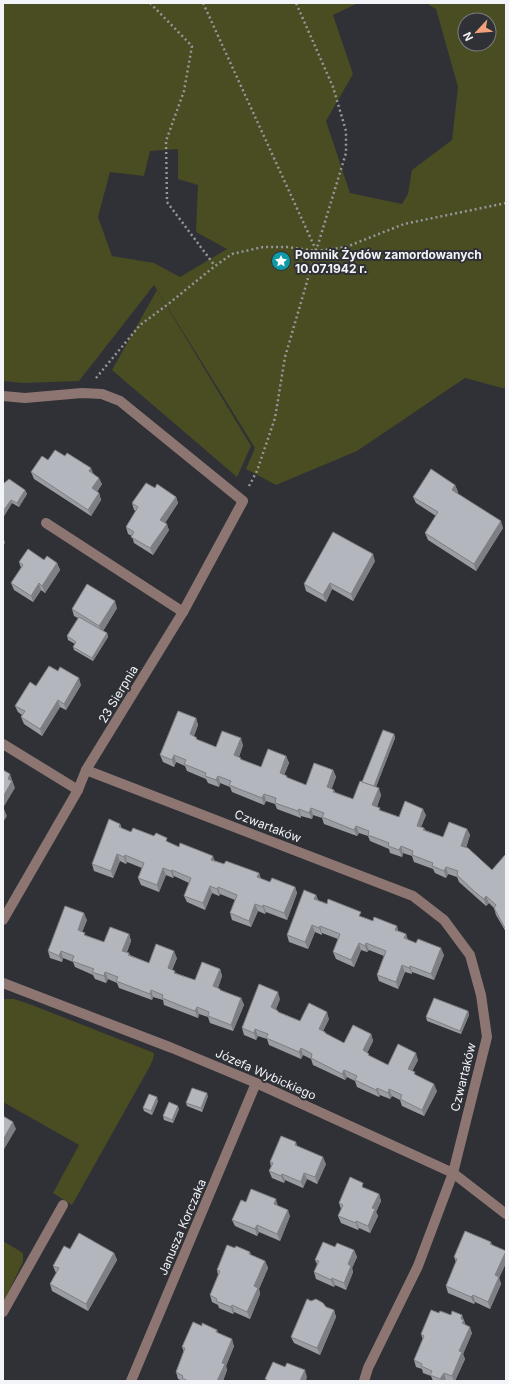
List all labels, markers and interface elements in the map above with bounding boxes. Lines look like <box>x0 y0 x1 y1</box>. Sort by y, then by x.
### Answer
north arrow <box>457 12 497 52</box>
text: N <box>460 30 476 43</box>
place label: Pomnik Żydów zamordowanych 10.07.1942 r. <box>295 247 482 276</box>
place icon: Pomnik Żydów zamordowanych 10.07.1942 r. <box>270 250 292 272</box>
street label: 23 Sierpnia <box>95 662 141 726</box>
street label: Czwartaków <box>232 806 304 846</box>
street label: Czwartaków <box>447 1041 479 1113</box>
street label: Józefa Wybickiego <box>213 1045 319 1103</box>
street label: Janusza Korczaka <box>155 1177 209 1277</box>

